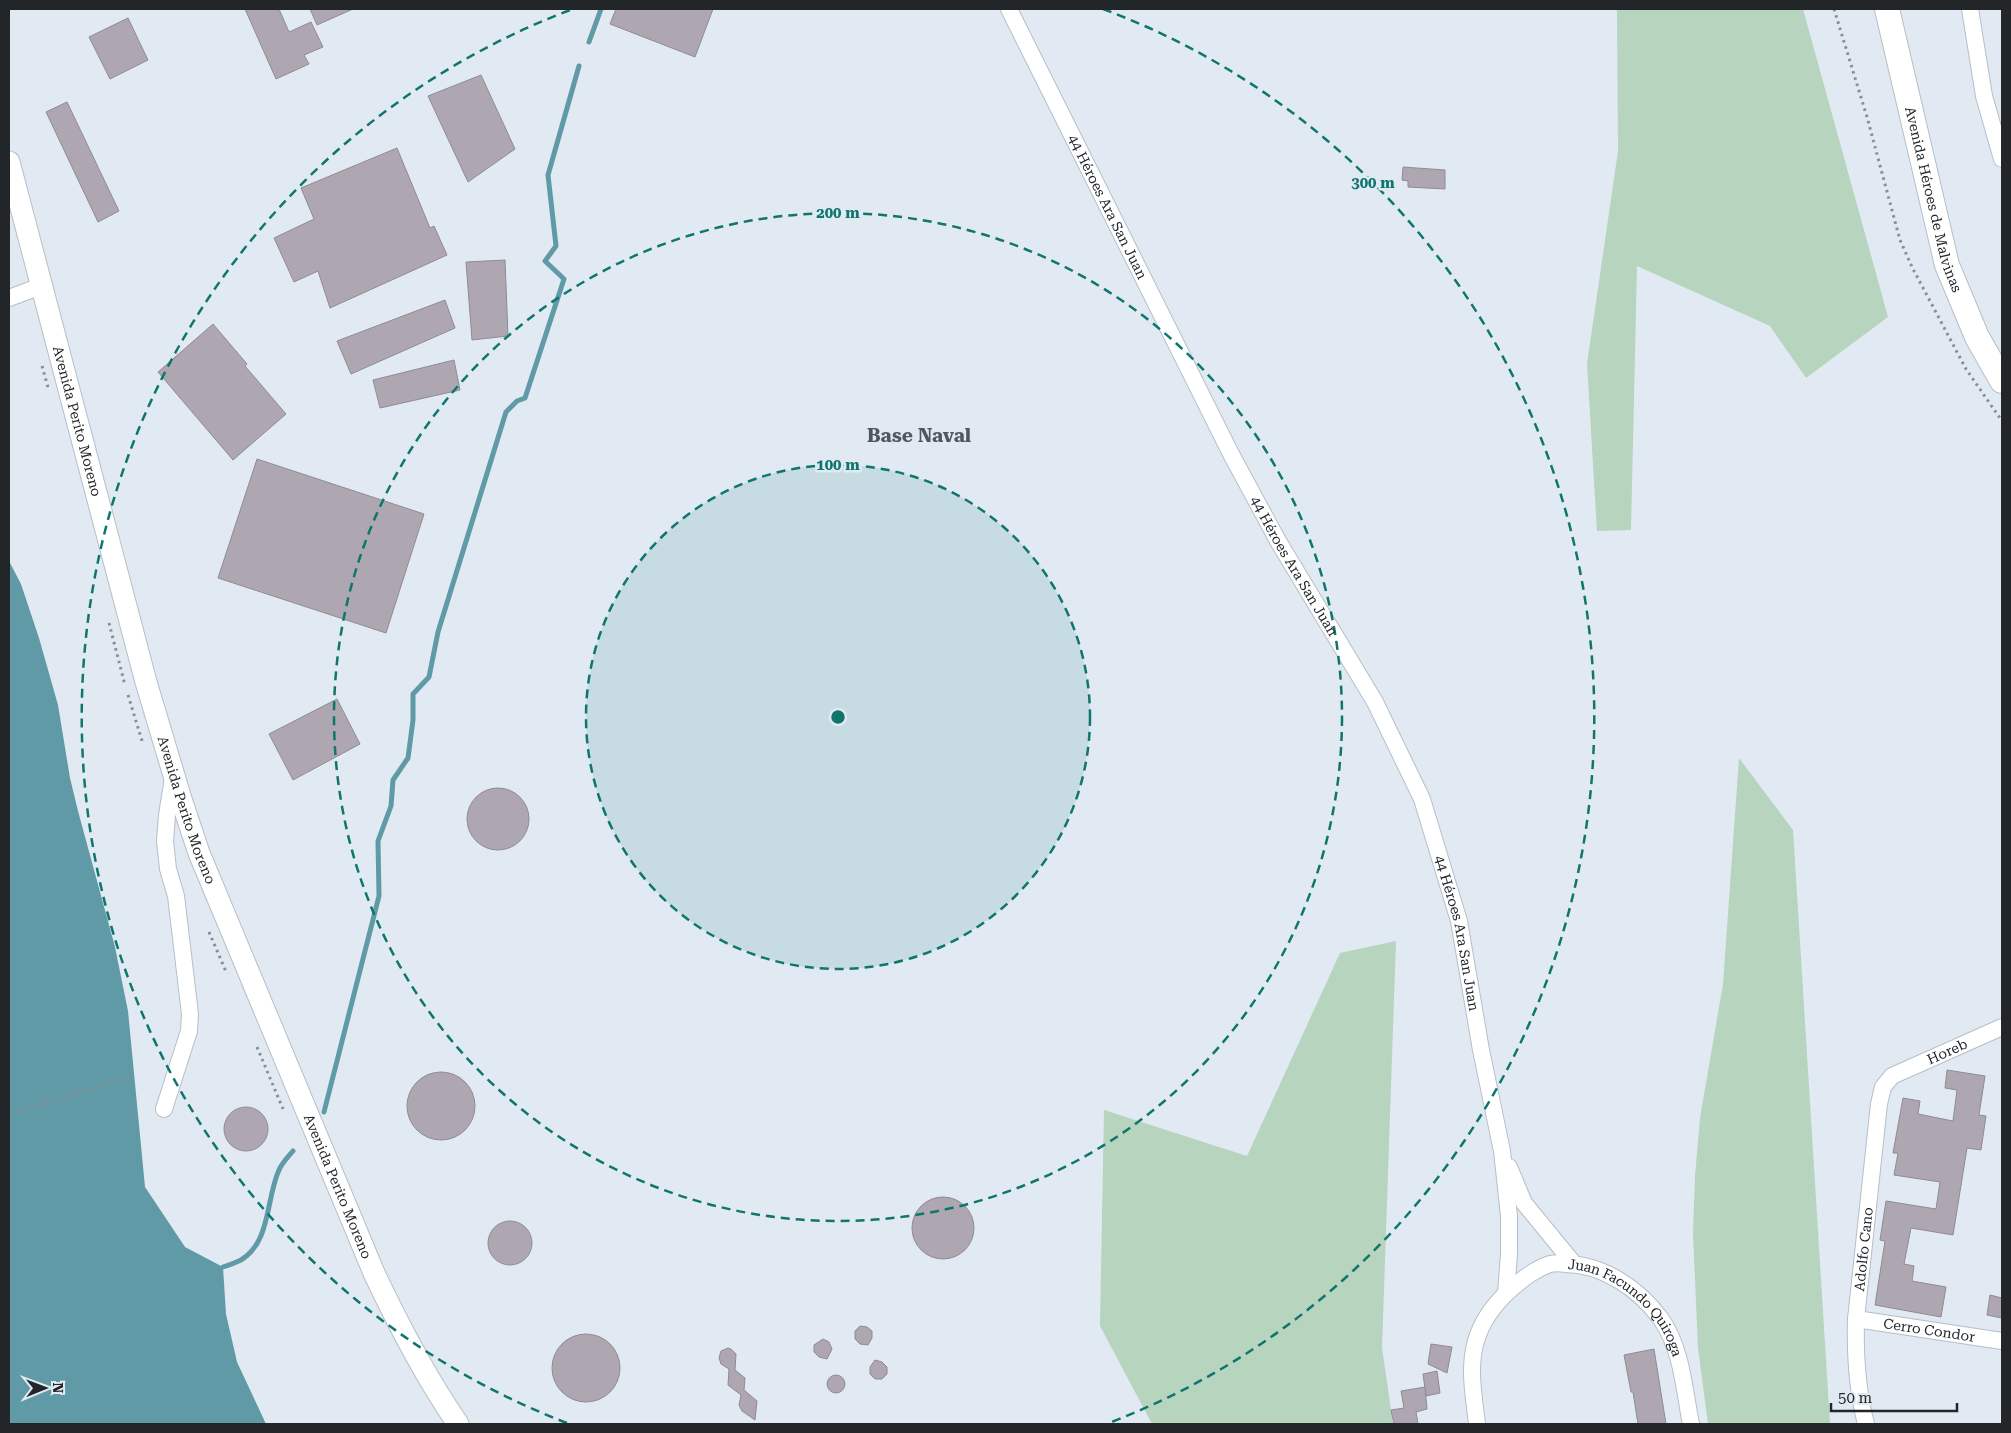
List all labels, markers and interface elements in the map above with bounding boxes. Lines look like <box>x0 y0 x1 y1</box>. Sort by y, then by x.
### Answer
street label: Avenida Héroes de Malvinas <box>1902 105 1966 295</box>
street label: 44 Héroes Ara San Juan <box>1065 132 1150 282</box>
text: 300 m <box>1351 174 1395 192</box>
text: 200 m <box>816 204 860 222</box>
street label: Avenida Perito Moreno <box>50 344 105 498</box>
district label: Base Naval <box>867 424 971 447</box>
text: 100 m <box>816 456 860 474</box>
street label: 44 Héroes Ara San Juan <box>1247 493 1341 639</box>
centre of rings <box>829 708 847 726</box>
street label: Avenida Perito Moreno <box>155 734 219 886</box>
street label: 44 Héroes Ara San Juan <box>1432 854 1482 1012</box>
street label: Horeb <box>1924 1036 1970 1067</box>
street label: Avenida Perito Moreno <box>301 1112 375 1261</box>
street label: Adolfo Cano <box>1851 1206 1876 1292</box>
street label: Juan Facundo Quiroga <box>1567 1256 1686 1359</box>
street label: Cerro Condor <box>1882 1315 1976 1345</box>
north arrow <box>20 1363 70 1413</box>
scale bar <box>1831 1380 1957 1412</box>
text: N <box>50 1382 66 1394</box>
text: 50 m <box>1838 1389 1873 1407</box>

